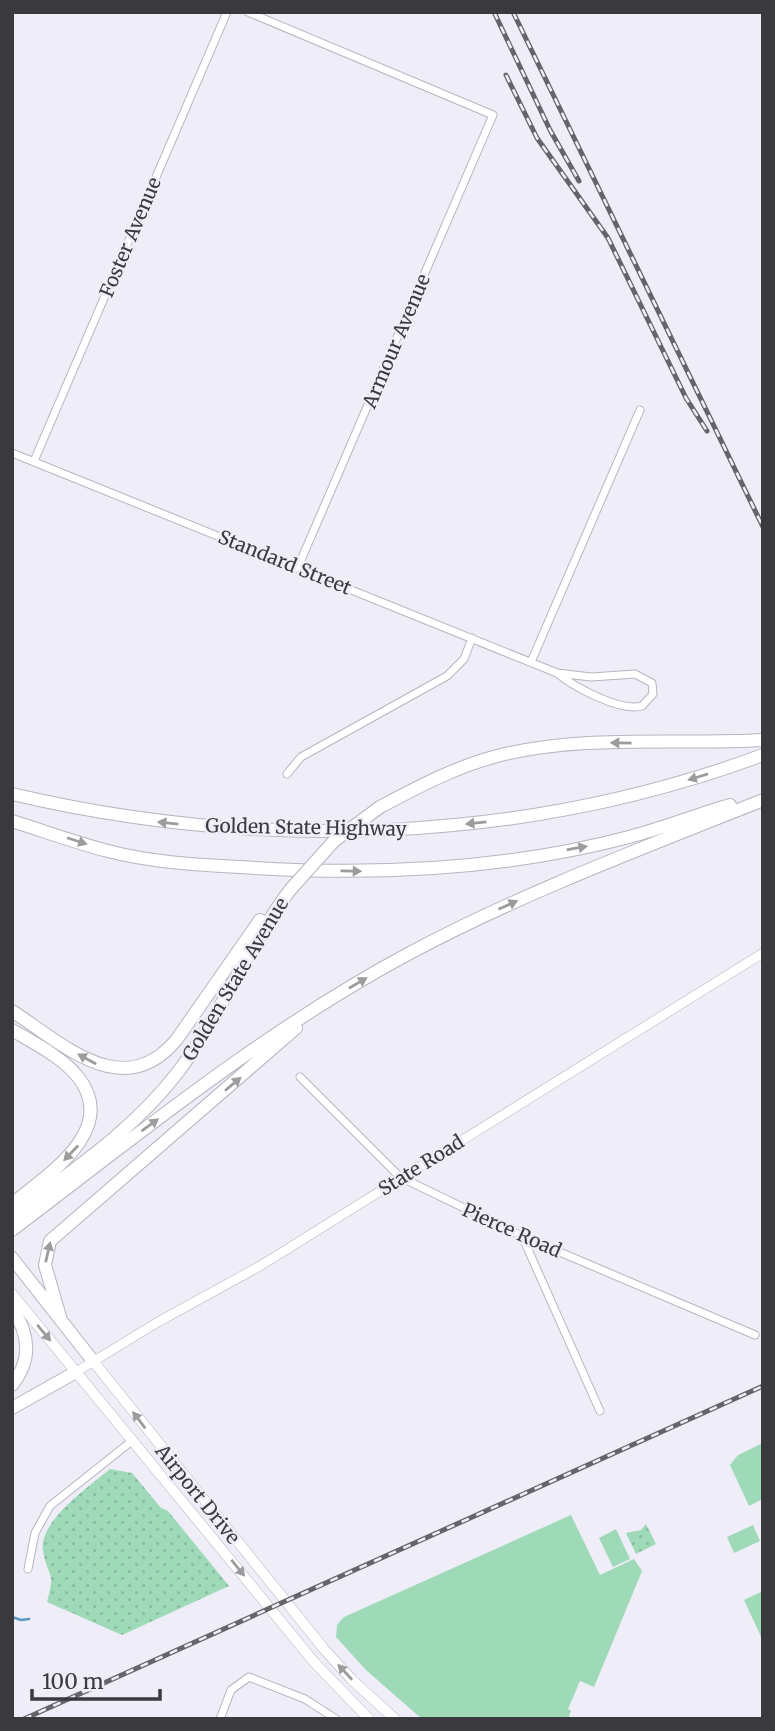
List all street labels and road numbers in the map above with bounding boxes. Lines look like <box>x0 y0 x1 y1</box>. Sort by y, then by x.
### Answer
street label: Foster Avenue <box>94 173 166 301</box>
street label: Armour Avenue <box>357 270 435 413</box>
street label: Standard Street <box>215 524 356 600</box>
street label: Golden State Highway <box>205 813 407 841</box>
street label: Golden State Avenue <box>177 893 293 1065</box>
street label: State Road <box>374 1129 468 1201</box>
street label: Pierce Road <box>459 1197 565 1263</box>
street label: Airport Drive <box>150 1439 246 1549</box>

